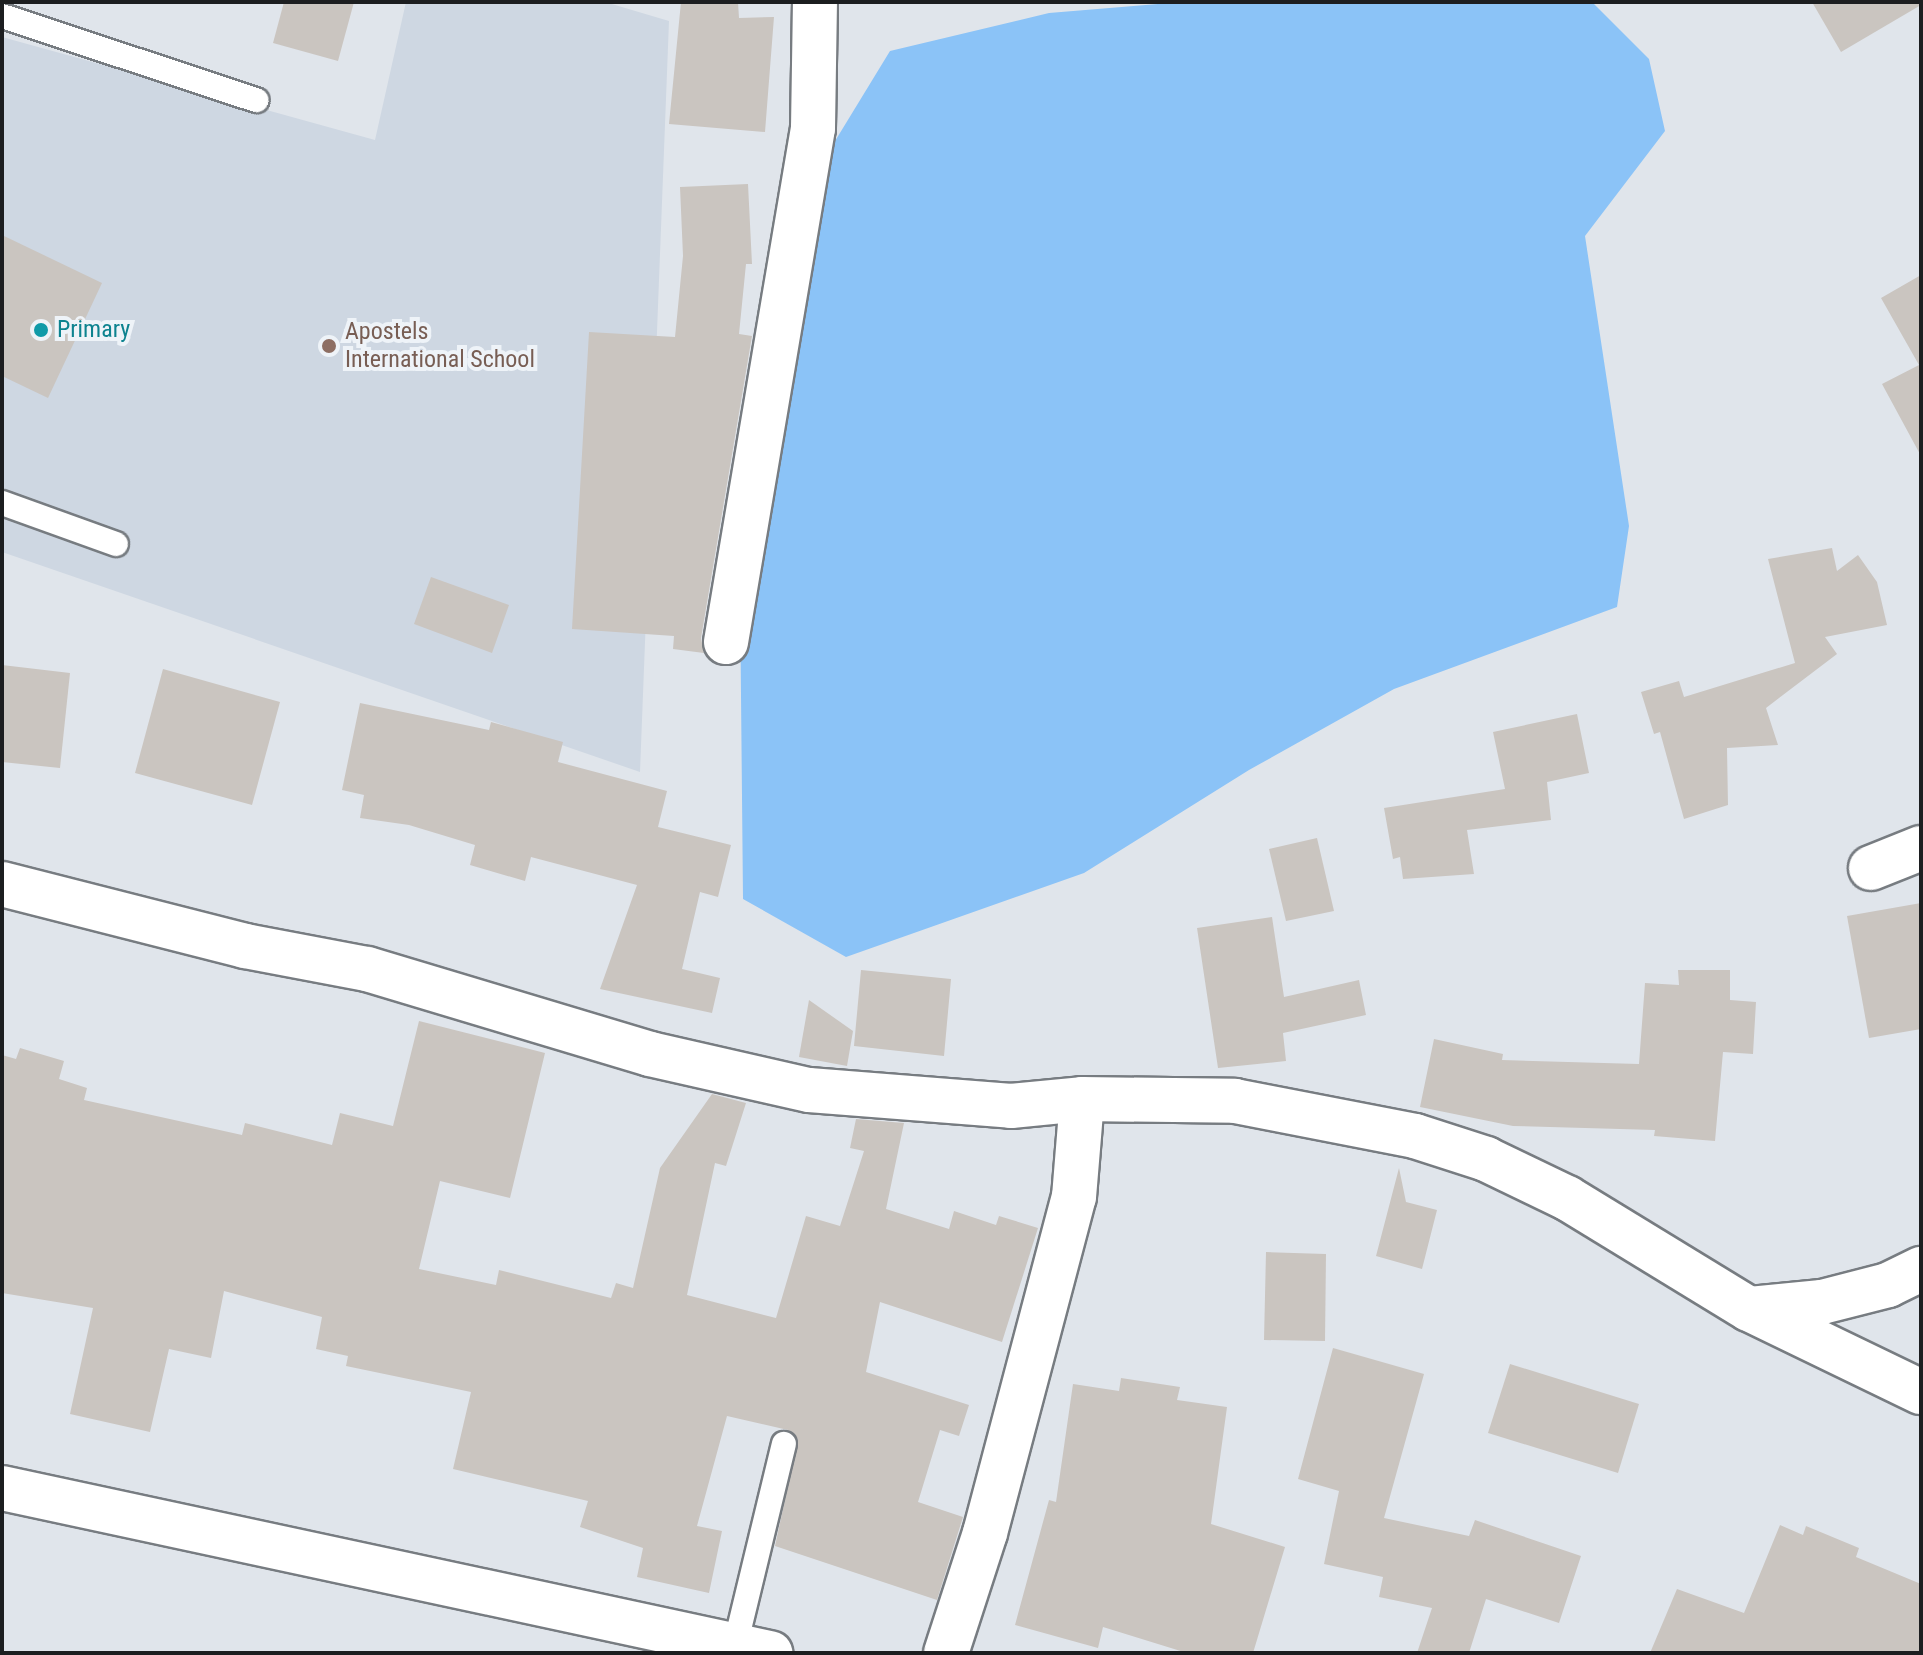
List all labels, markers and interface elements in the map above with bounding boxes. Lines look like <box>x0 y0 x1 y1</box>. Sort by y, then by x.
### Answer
place label: Primary <box>57 316 130 344</box>
place label: Apostels International School <box>345 318 535 374</box>
marker: Primary <box>32 321 50 339</box>
marker: Apostels International School <box>320 337 338 355</box>

